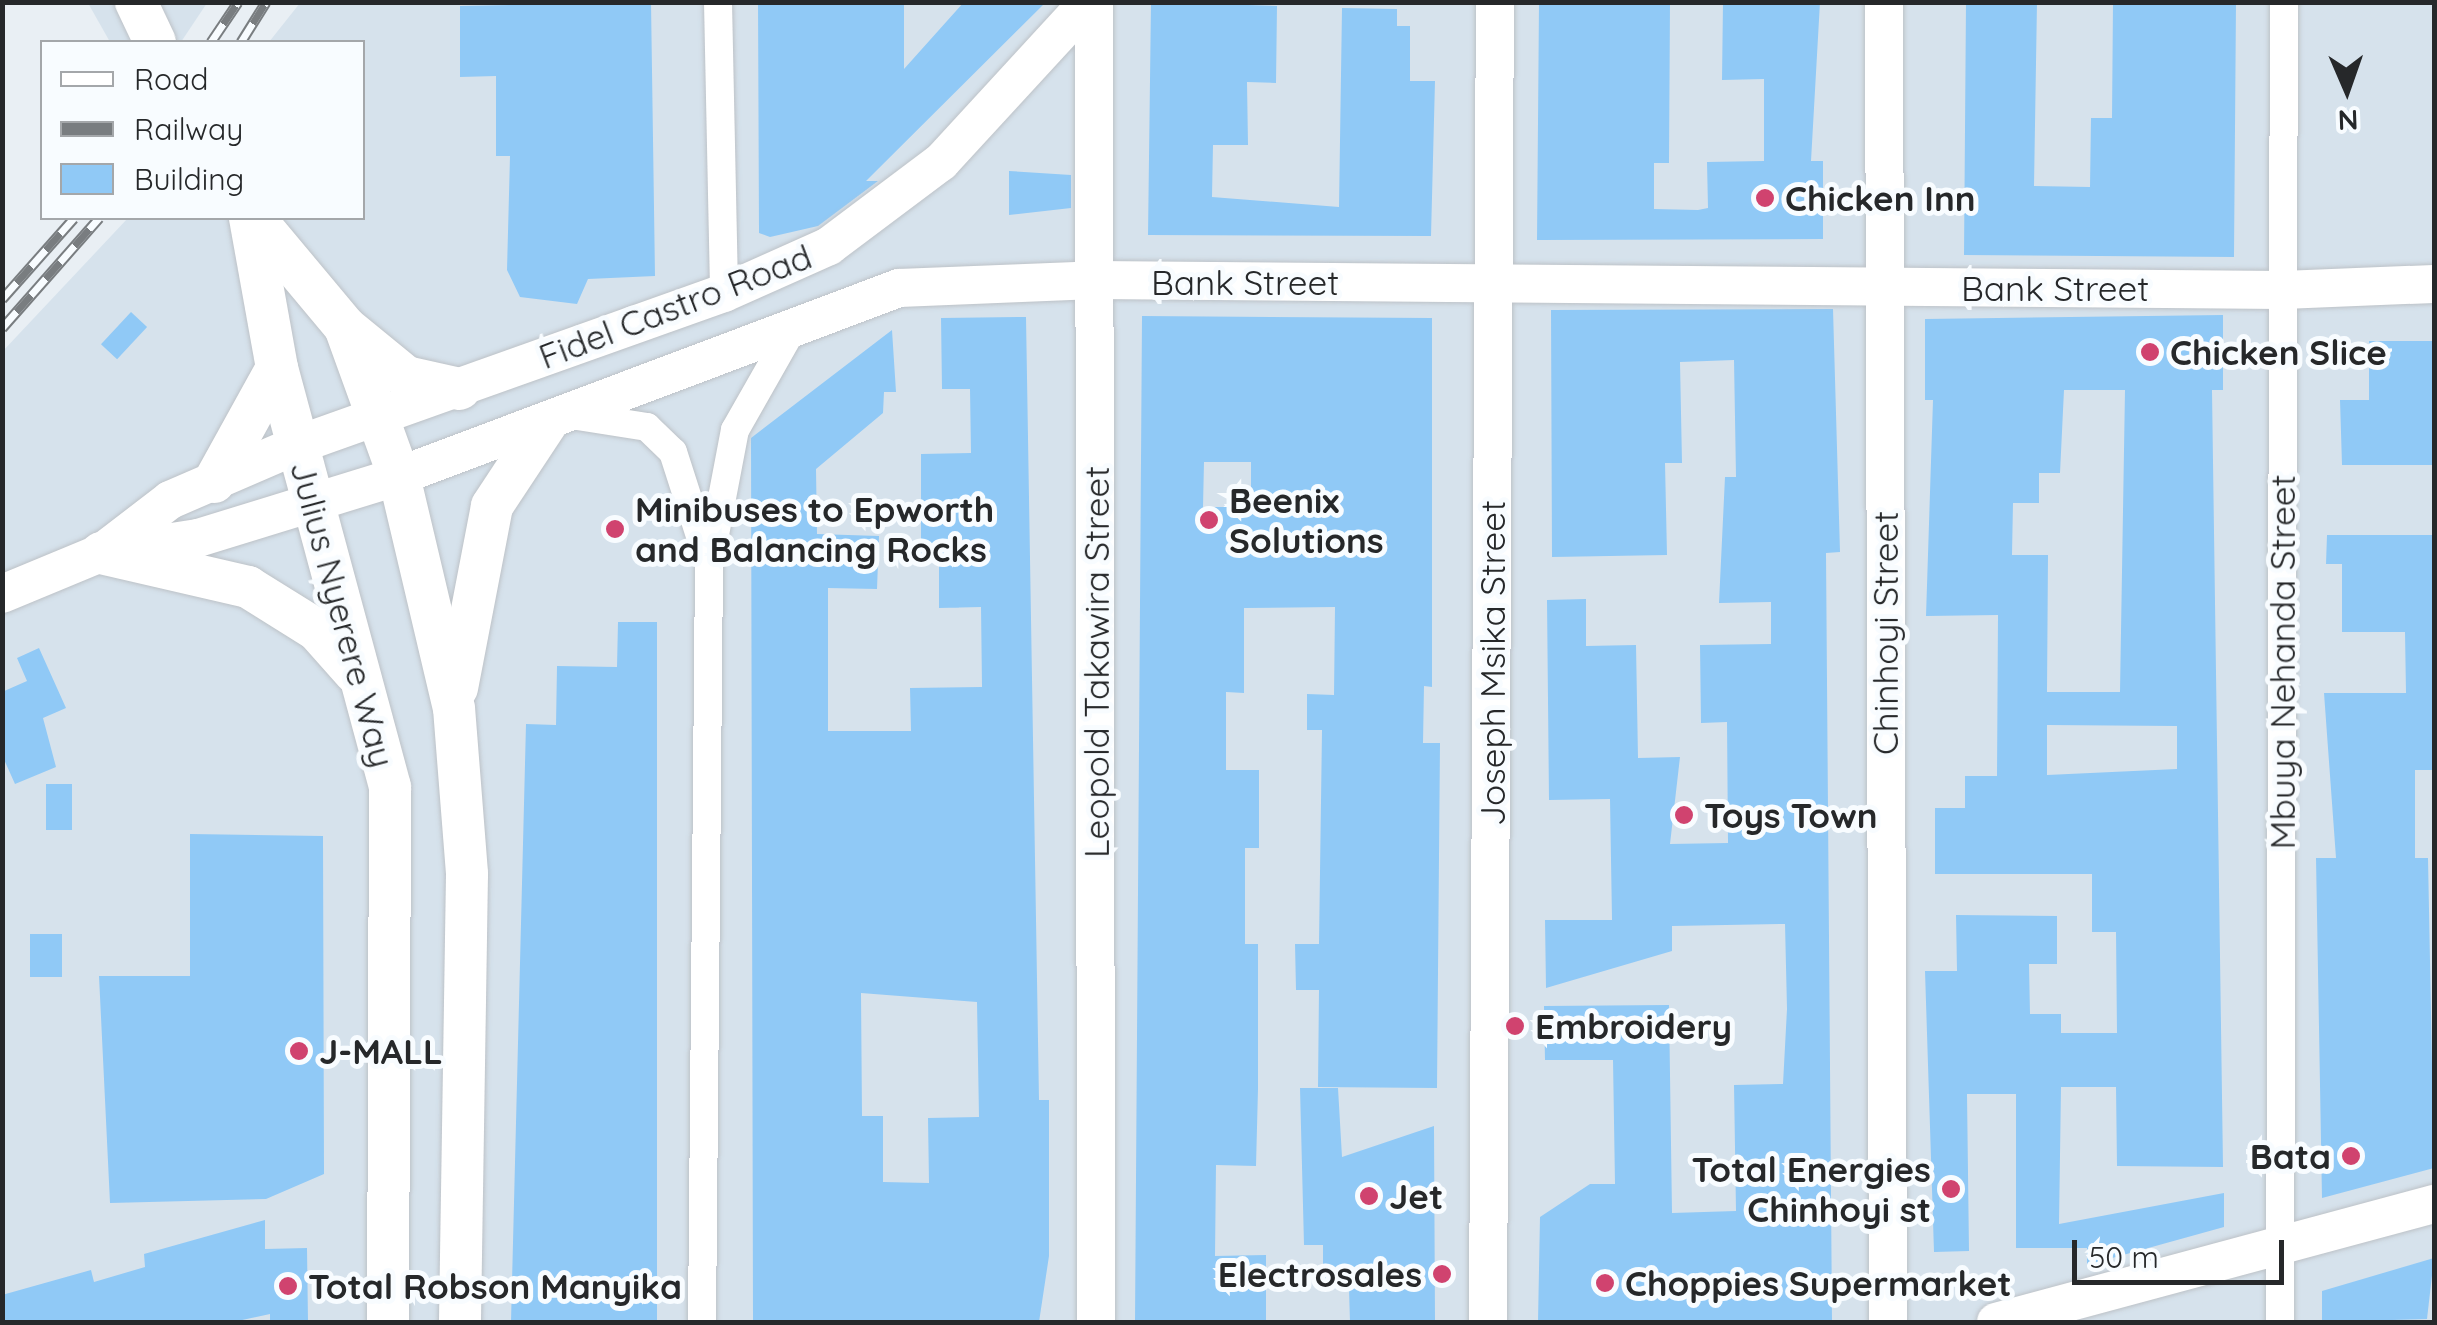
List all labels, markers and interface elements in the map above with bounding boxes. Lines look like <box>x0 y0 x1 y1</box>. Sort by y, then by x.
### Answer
legend <box>40 40 365 220</box>
north arrow <box>2297 40 2397 140</box>
text: Road <box>134 60 208 98</box>
text: N <box>2337 103 2359 138</box>
text: Railway <box>134 110 243 148</box>
text: Building <box>134 160 244 198</box>
place label: Chicken Inn <box>1785 177 1976 219</box>
marker: Chicken Inn <box>1754 187 1776 209</box>
street label: Fidel Castro Road <box>533 235 817 377</box>
street label: Bank Street <box>1151 261 1339 303</box>
street label: Bank Street <box>1961 267 2149 309</box>
place label: Chicken Slice <box>2170 331 2387 373</box>
marker: Chicken Slice <box>2139 341 2161 363</box>
street label: Julius Nyerere Way <box>282 456 404 772</box>
street label: Leopold Takawira Street <box>1075 466 1117 858</box>
street label: Mbuya Nehanda Street <box>2261 475 2303 849</box>
place label: Beenix Solutions <box>1229 479 1384 561</box>
place label: Minibuses to Epworth and Balancing Rocks <box>635 488 994 570</box>
street label: Joseph Msika Street <box>1471 500 1513 826</box>
marker: Beenix Solutions <box>1198 509 1220 531</box>
street label: Chinhoyi Street <box>1864 511 1906 755</box>
marker: Minibuses to Epworth and Balancing Rocks <box>604 518 626 540</box>
place label: Toys Town <box>1704 794 1878 836</box>
marker: Toys Town <box>1673 804 1695 826</box>
place label: Embroidery <box>1535 1005 1732 1047</box>
marker: Embroidery <box>1504 1015 1526 1037</box>
place label: J-MALL <box>319 1030 443 1072</box>
marker: J-MALL <box>288 1040 310 1062</box>
place label: Bata <box>2250 1135 2331 1177</box>
marker: Bata <box>2340 1145 2362 1167</box>
place label: Total Energies Chinhoyi st <box>1692 1148 1931 1230</box>
place label: Jet <box>1389 1175 1443 1217</box>
marker: Total Energies Chinhoyi st <box>1940 1178 1962 1200</box>
marker: Jet <box>1358 1185 1380 1207</box>
scale bar <box>2077 1220 2290 1282</box>
text: 50 m <box>2089 1238 2159 1276</box>
place label: Electrosales <box>1218 1253 1422 1295</box>
place label: Choppies Supermarket <box>1625 1262 2012 1304</box>
marker: Electrosales <box>1431 1263 1453 1285</box>
place label: Total Robson Manyika <box>308 1265 682 1307</box>
marker: Choppies Supermarket <box>1594 1272 1616 1294</box>
marker: Total Robson Manyika <box>277 1275 299 1297</box>

